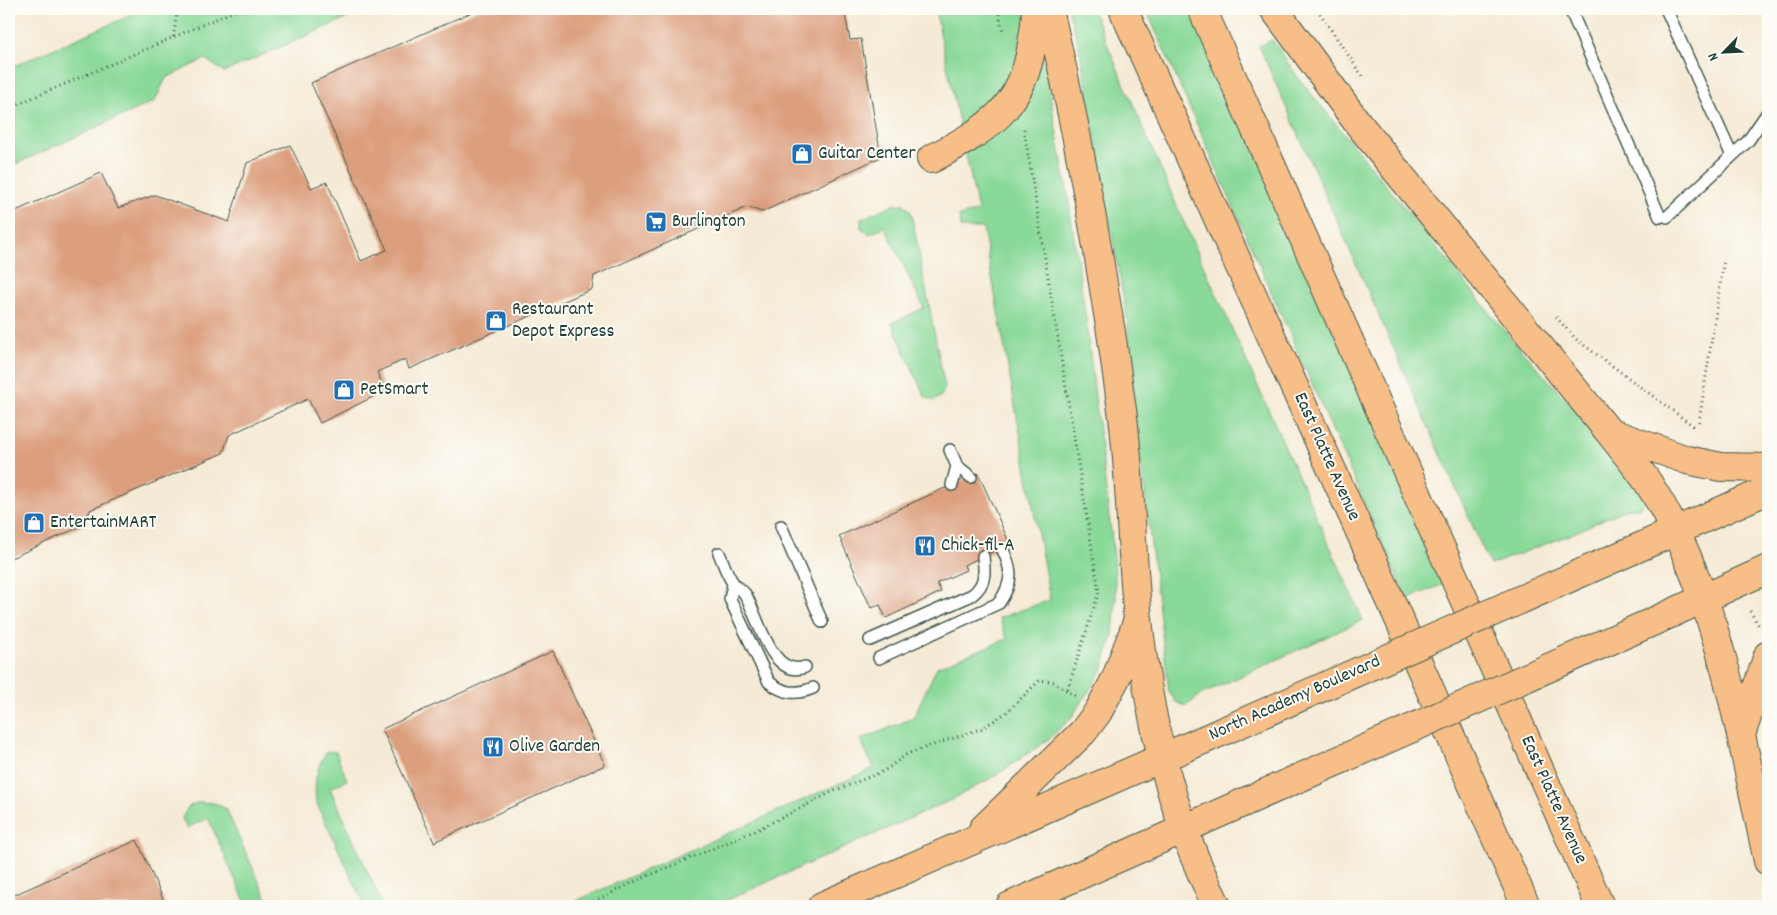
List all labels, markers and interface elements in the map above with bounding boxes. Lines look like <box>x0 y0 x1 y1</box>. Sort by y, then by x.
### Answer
north arrow <box>1700 28 1750 78</box>
text: N <box>1703 49 1724 64</box>
place label: Guitar Center <box>818 141 916 168</box>
shop icon: Guitar Center <box>790 142 814 166</box>
place label: Burlington <box>672 209 746 236</box>
supermarket icon: Burlington <box>644 210 668 234</box>
place label: Restaurant Depot Express <box>512 297 615 346</box>
shop icon: Restaurant Depot Express <box>484 309 508 333</box>
place label: PetSmart <box>360 377 428 404</box>
shop icon: PetSmart <box>332 378 356 402</box>
street label: East Platte Avenue <box>1286 389 1366 525</box>
place label: EntertainMART <box>50 510 157 537</box>
shop icon: EntertainMART <box>22 511 46 535</box>
place label: Chick-fil-A <box>941 533 1015 560</box>
restaurant icon: Chick-fil-A <box>913 534 937 558</box>
street label: North Academy Boulevard <box>1205 649 1385 749</box>
street label: East Platte Avenue <box>1513 732 1593 868</box>
place label: Olive Garden <box>509 734 600 761</box>
restaurant icon: Olive Garden <box>481 735 505 759</box>

